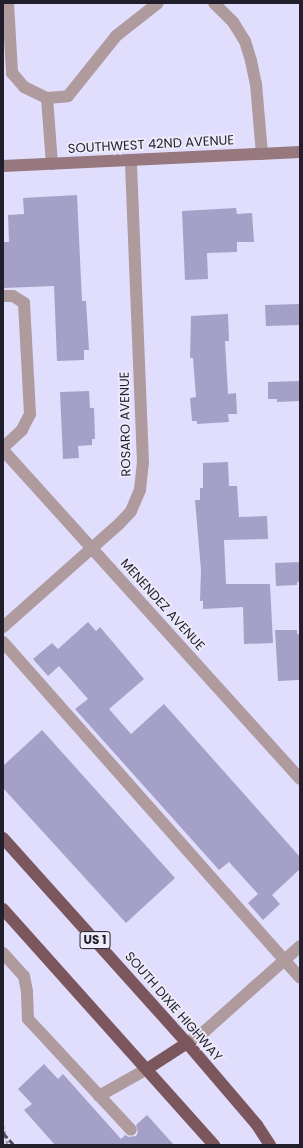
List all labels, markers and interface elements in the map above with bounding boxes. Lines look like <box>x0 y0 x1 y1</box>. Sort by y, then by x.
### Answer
street label: SOUTHWEST 42ND AVENUE <box>68 133 234 157</box>
street label: ROSARO AVENUE <box>117 371 135 477</box>
street label: MENENDEZ AVENUE <box>117 556 207 654</box>
road number: US 1 <box>79 930 111 950</box>
street label: SOUTH DIXIE HIGHWAY <box>121 949 225 1065</box>

